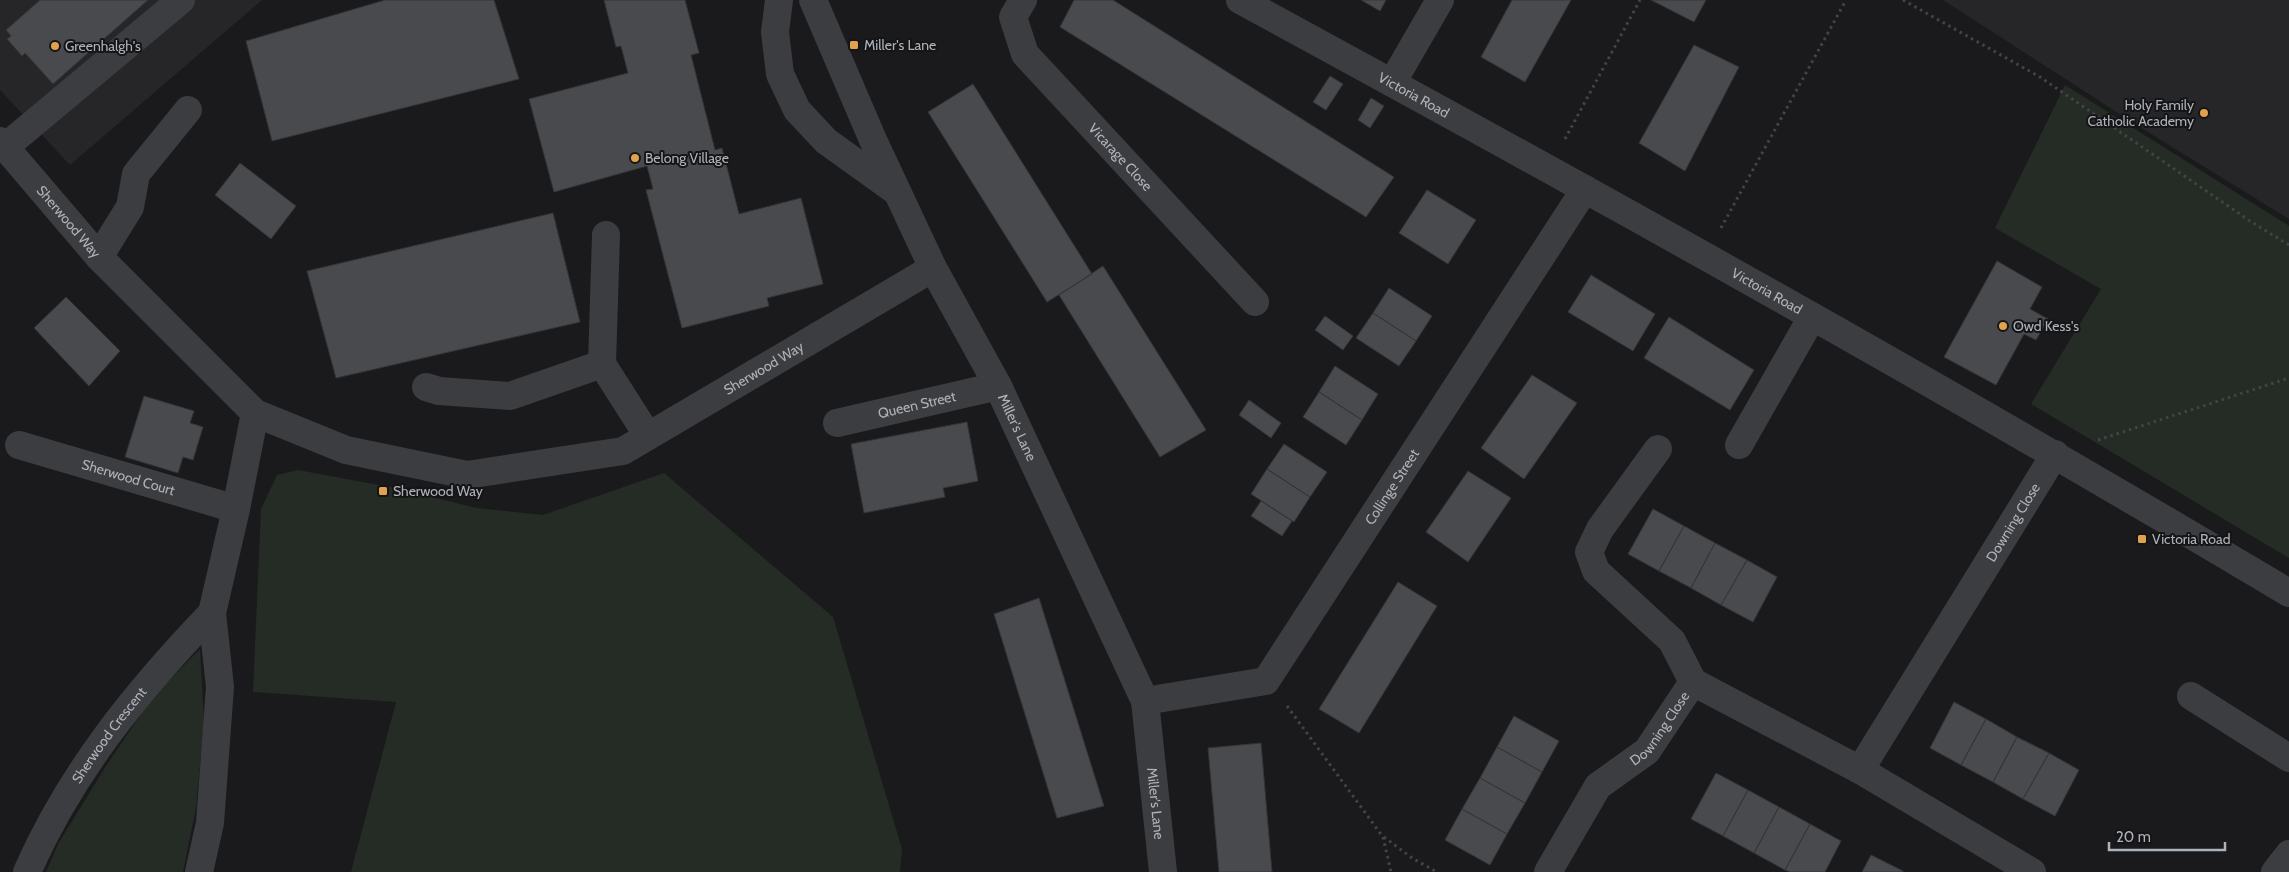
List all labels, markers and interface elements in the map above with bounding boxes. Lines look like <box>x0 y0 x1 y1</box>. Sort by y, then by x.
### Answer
place label: Miller's Lane <box>864 36 936 54</box>
place label: Greenhalgh's <box>65 37 141 55</box>
marker: Miller's Lane <box>848 39 860 51</box>
marker: Greenhalgh's <box>49 40 61 52</box>
street label: Victoria Road <box>1375 68 1453 122</box>
place label: Holy Family Catholic Academy <box>2087 96 2194 130</box>
marker: Holy Family Catholic Academy <box>2198 107 2210 119</box>
street label: Vicarage Close <box>1085 119 1156 195</box>
place label: Belong Village <box>645 149 729 167</box>
marker: Belong Village <box>629 152 641 164</box>
street label: Sherwood Way <box>33 182 105 262</box>
street label: Victoria Road <box>1728 264 1806 318</box>
place label: Owd Kess's <box>2013 317 2079 335</box>
marker: Owd Kess's <box>1997 320 2009 332</box>
street label: Sherwood Way <box>720 337 807 399</box>
street label: Queen Street <box>876 387 958 422</box>
street label: Miller's Lane <box>994 391 1041 464</box>
street label: Collinge Street <box>1361 445 1423 528</box>
street label: Sherwood Court <box>80 455 177 500</box>
street label: Downing Close <box>1982 480 2044 565</box>
place label: Sherwood Way <box>393 482 483 500</box>
marker: Sherwood Way <box>377 485 389 497</box>
place label: Victoria Road <box>2152 530 2230 548</box>
marker: Victoria Road <box>2136 533 2148 545</box>
street label: Sherwood Crescent <box>68 683 151 787</box>
street label: Downing Close <box>1626 688 1693 770</box>
street label: Miller's Lane <box>1143 767 1169 840</box>
scale bar <box>2109 820 2225 852</box>
text: 20 m <box>2116 828 2151 846</box>

